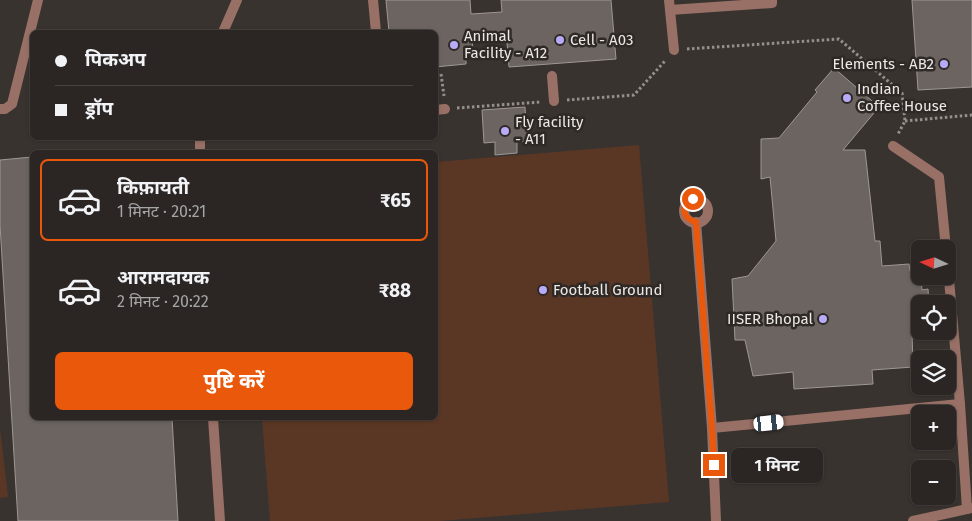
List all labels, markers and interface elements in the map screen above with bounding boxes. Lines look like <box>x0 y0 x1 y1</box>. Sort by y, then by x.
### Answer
place label: Animal Facility - A12 <box>464 27 547 62</box>
place label: Cell - A03 <box>570 31 633 49</box>
marker: Cell - A03 <box>554 34 566 46</box>
marker: Animal Facility - A12 <box>448 39 460 51</box>
text: पिकअप <box>85 48 146 71</box>
place label: Elements - AB2 <box>832 55 934 73</box>
marker: Elements - AB2 <box>938 58 950 70</box>
place label: Indian Coffee House <box>857 80 947 115</box>
marker: Indian Coffee House <box>841 92 853 104</box>
text: ड्रॉप <box>85 97 113 120</box>
place label: Fly facility - A11 <box>515 113 584 148</box>
marker: Fly facility - A11 <box>499 125 511 137</box>
text: किफ़ायती <box>117 176 189 199</box>
icon: car <box>57 178 102 223</box>
route start <box>682 188 704 210</box>
text: ₹65 <box>380 189 411 212</box>
text: 1 मिनट · 20:21 <box>117 202 206 221</box>
north arrow <box>911 240 956 285</box>
map controls <box>911 240 956 505</box>
text: आरामदायक <box>117 266 209 289</box>
icon: car <box>57 268 102 313</box>
text: ₹88 <box>379 279 411 302</box>
place label: Football Ground <box>553 281 662 299</box>
marker: Football Ground <box>537 284 549 296</box>
text: 2 मिनट · 20:22 <box>117 292 209 311</box>
button: locate <box>911 295 956 340</box>
place label: IISER Bhopal <box>727 310 814 328</box>
marker: IISER Bhopal <box>817 313 829 325</box>
button: layers <box>911 350 956 395</box>
button: पुष्टि करें <box>55 352 413 410</box>
button: + <box>911 405 956 450</box>
car <box>753 414 784 432</box>
callout: 1 मिनट <box>732 448 824 482</box>
route end <box>703 454 725 476</box>
text: 1 मिनट <box>755 456 799 475</box>
button: − <box>911 460 956 505</box>

